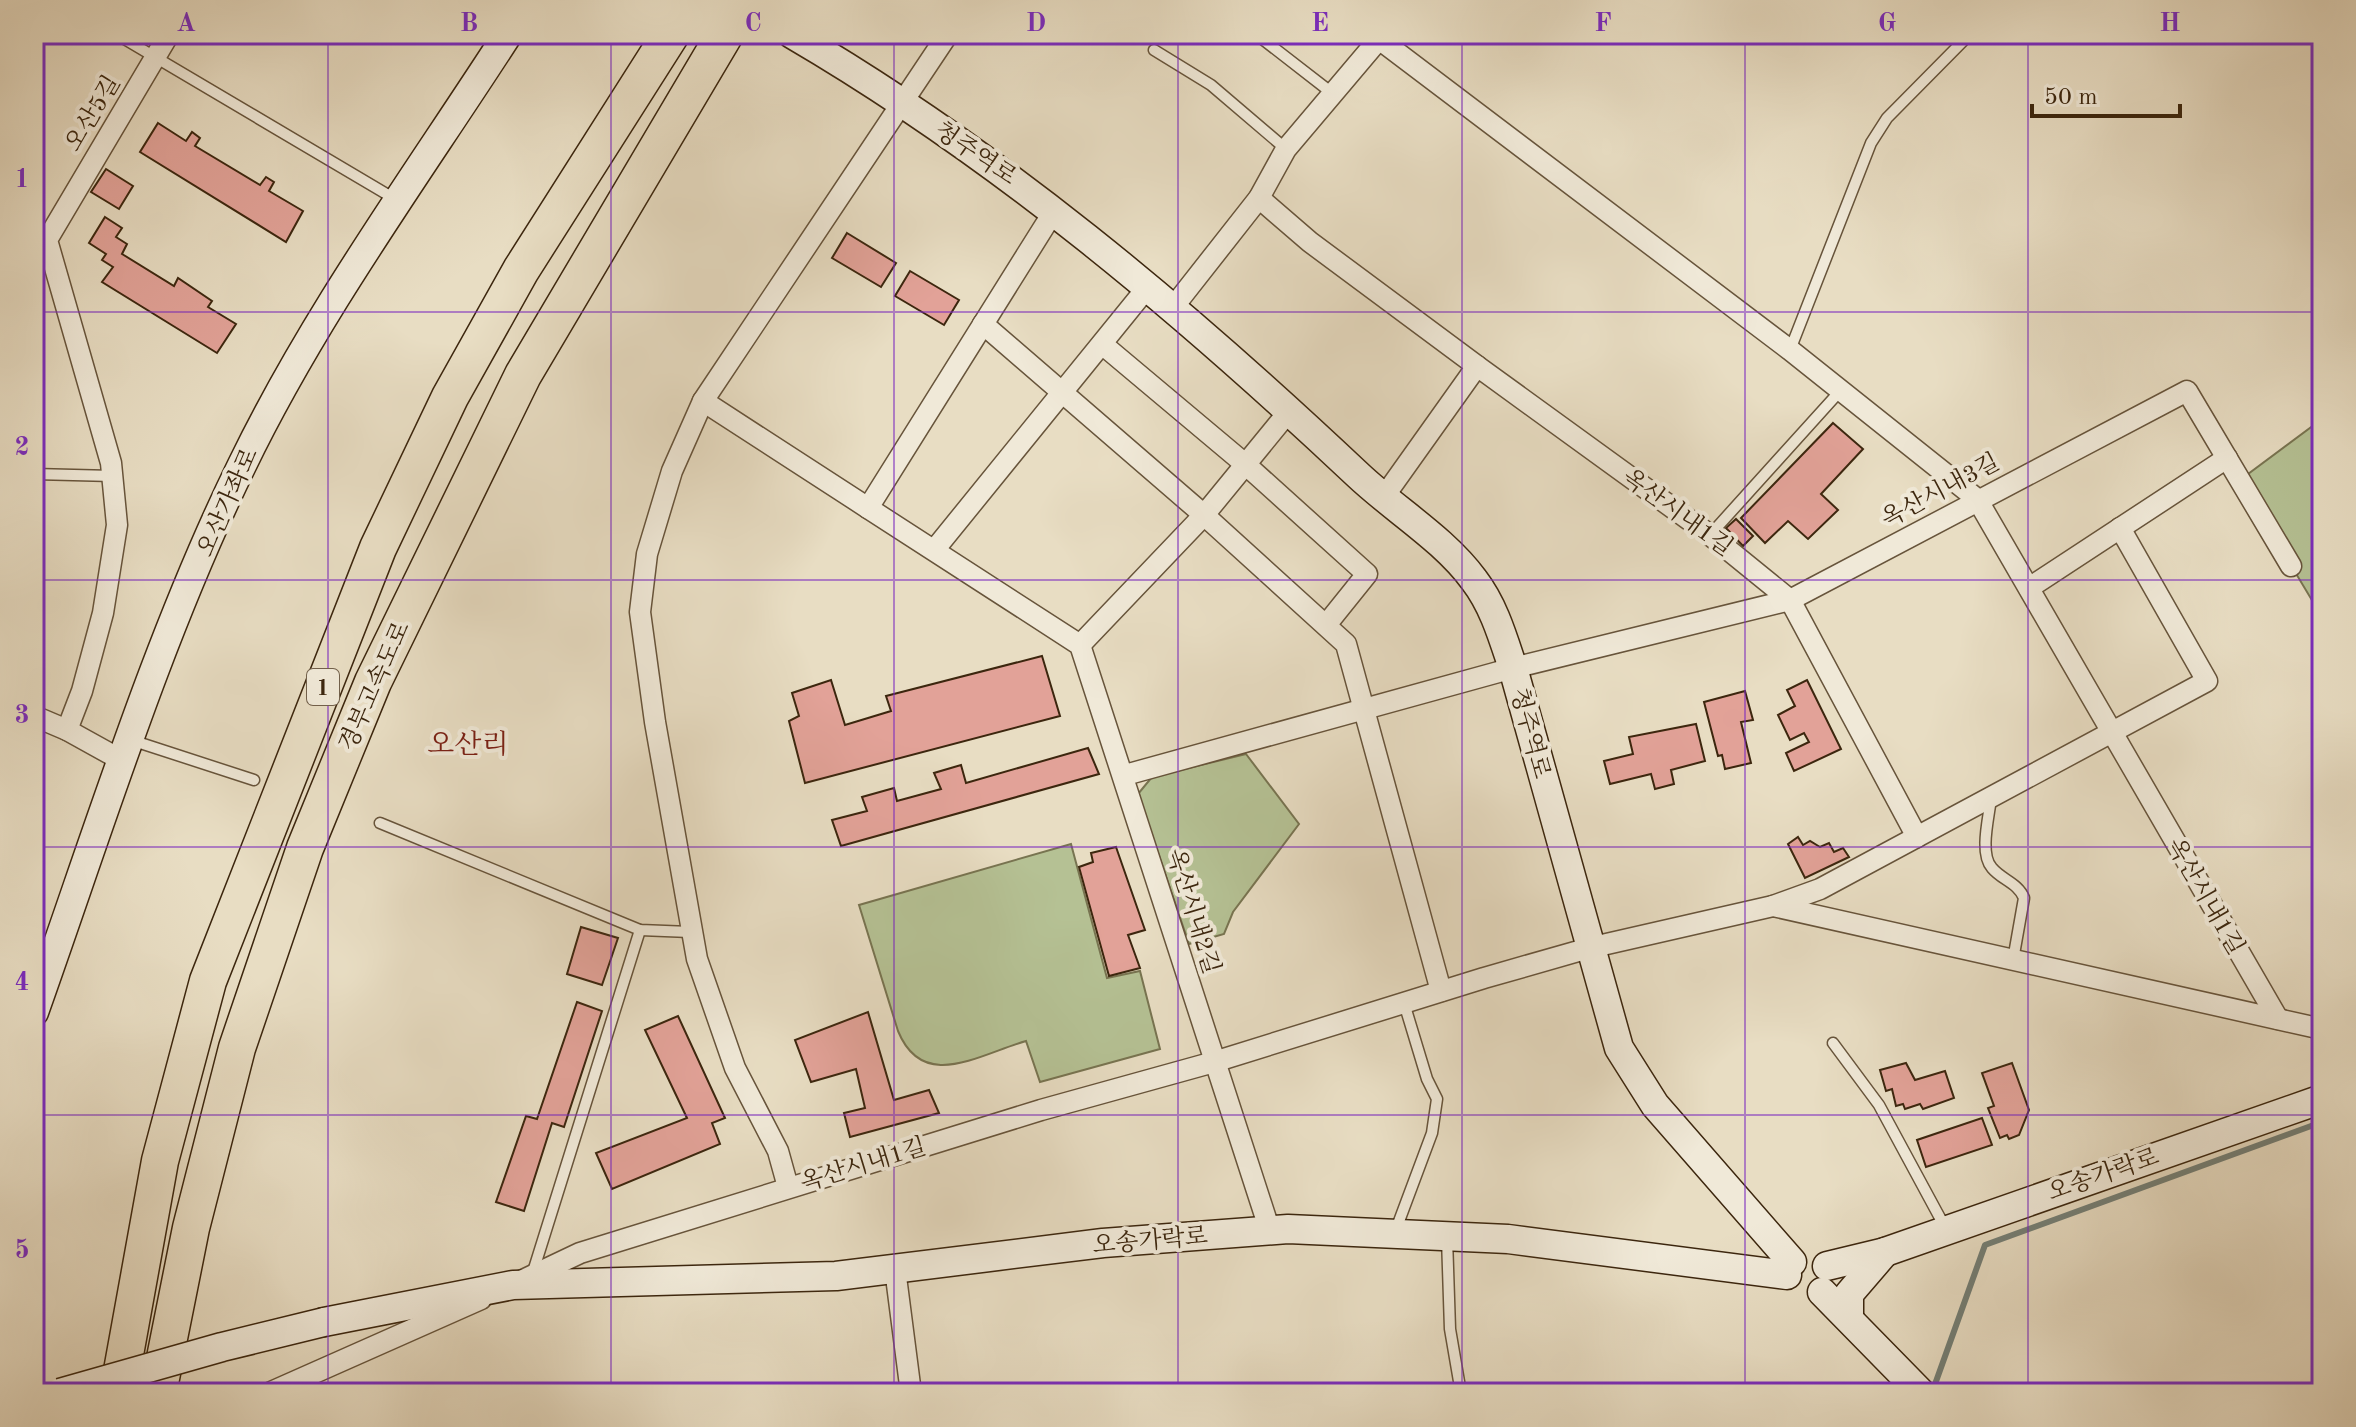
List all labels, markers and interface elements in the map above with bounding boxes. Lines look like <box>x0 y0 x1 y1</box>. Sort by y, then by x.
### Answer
text: A <box>176 11 196 37</box>
text: B <box>460 11 478 37</box>
text: C <box>744 11 762 37</box>
text: D <box>1026 11 1046 37</box>
text: E <box>1311 11 1329 37</box>
text: F <box>1594 11 1612 37</box>
text: G <box>1878 11 1896 37</box>
text: H <box>2159 11 2181 37</box>
scale bar <box>2032 68 2180 118</box>
street label: 오산5길 <box>60 71 125 156</box>
text: 50 m <box>2044 86 2098 110</box>
street label: 청주역로 <box>930 117 1021 191</box>
text: 1 <box>14 167 30 193</box>
text: 2 <box>14 435 30 461</box>
street label: 오산가좌로 <box>192 444 263 561</box>
street label: 옥산시내3길 <box>1877 449 2004 533</box>
street label: 옥산시내1길 <box>1617 464 1738 561</box>
street label: 경부고속도로 <box>334 617 415 755</box>
road number: 1 <box>307 669 339 705</box>
street label: 청주역로 <box>1505 685 1555 781</box>
text: 3 <box>14 703 30 729</box>
district label: 오산리 <box>427 730 509 760</box>
street label: 옥산시내1길 <box>2161 834 2249 959</box>
street label: 옥산시내2길 <box>1162 845 1224 977</box>
text: 4 <box>14 970 30 996</box>
street label: 옥산시내1길 <box>797 1134 929 1196</box>
street label: 오송가락로 <box>2044 1143 2162 1206</box>
street label: 오송가락로 <box>1091 1222 1209 1259</box>
text: 5 <box>14 1238 30 1264</box>

